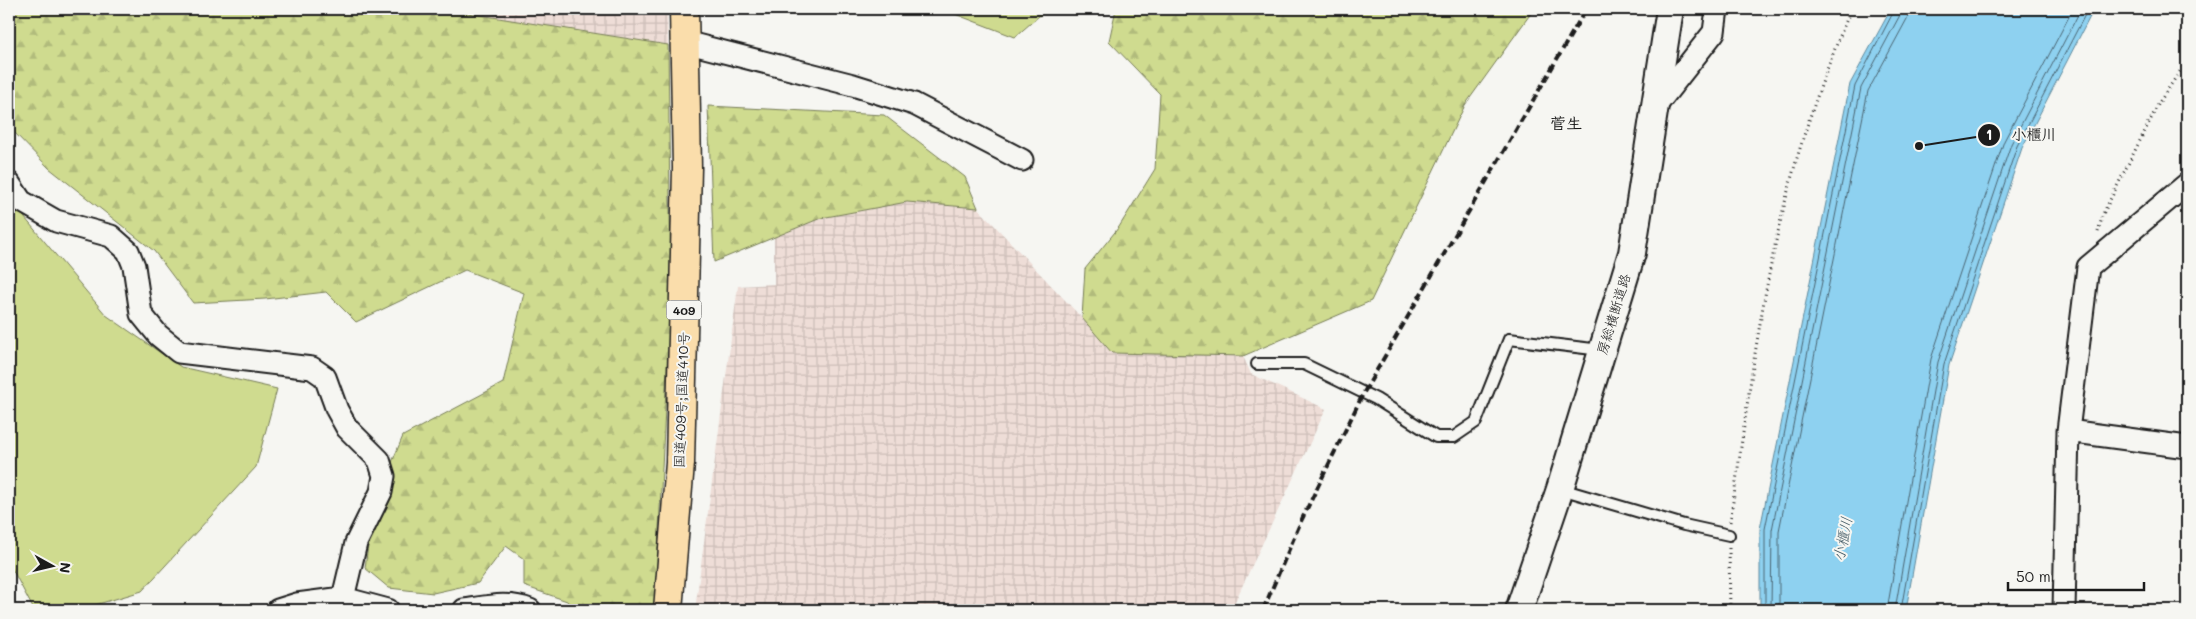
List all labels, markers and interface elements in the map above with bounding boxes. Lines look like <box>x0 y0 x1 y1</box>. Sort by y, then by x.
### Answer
district label: 菅生 <box>1550 112 1582 133</box>
callout: 小櫃川 <box>1976 120 2066 150</box>
text: 1 <box>1986 124 1992 144</box>
text: 小櫃川 <box>2011 124 2057 144</box>
street label: 房総横断道路 <box>1592 271 1634 357</box>
road number: 409 <box>666 300 702 320</box>
street label: 国道409号;国道410号 <box>669 331 693 469</box>
water label: 小櫃川 <box>1828 515 1856 563</box>
north arrow <box>28 542 78 592</box>
scale bar <box>2008 559 2145 591</box>
text: N <box>55 561 76 574</box>
text: 50 m <box>2016 566 2051 586</box>

